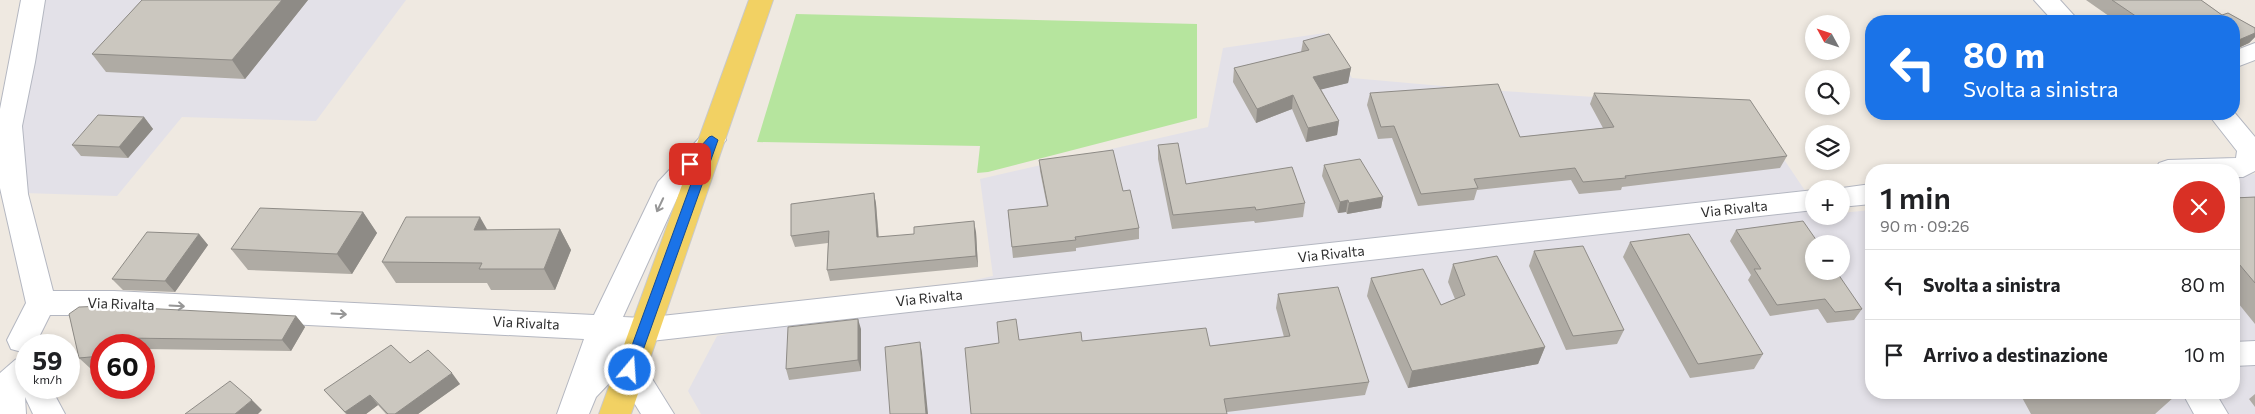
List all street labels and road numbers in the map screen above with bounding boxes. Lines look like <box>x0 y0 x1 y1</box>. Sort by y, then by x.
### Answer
street label: Via Rivalta <box>1700 197 1768 220</box>
street label: Via Rivalta <box>1297 242 1365 265</box>
street label: Via Rivalta <box>895 286 963 309</box>
street label: Via Rivalta <box>87 294 155 313</box>
street label: Via Rivalta <box>492 312 560 333</box>

